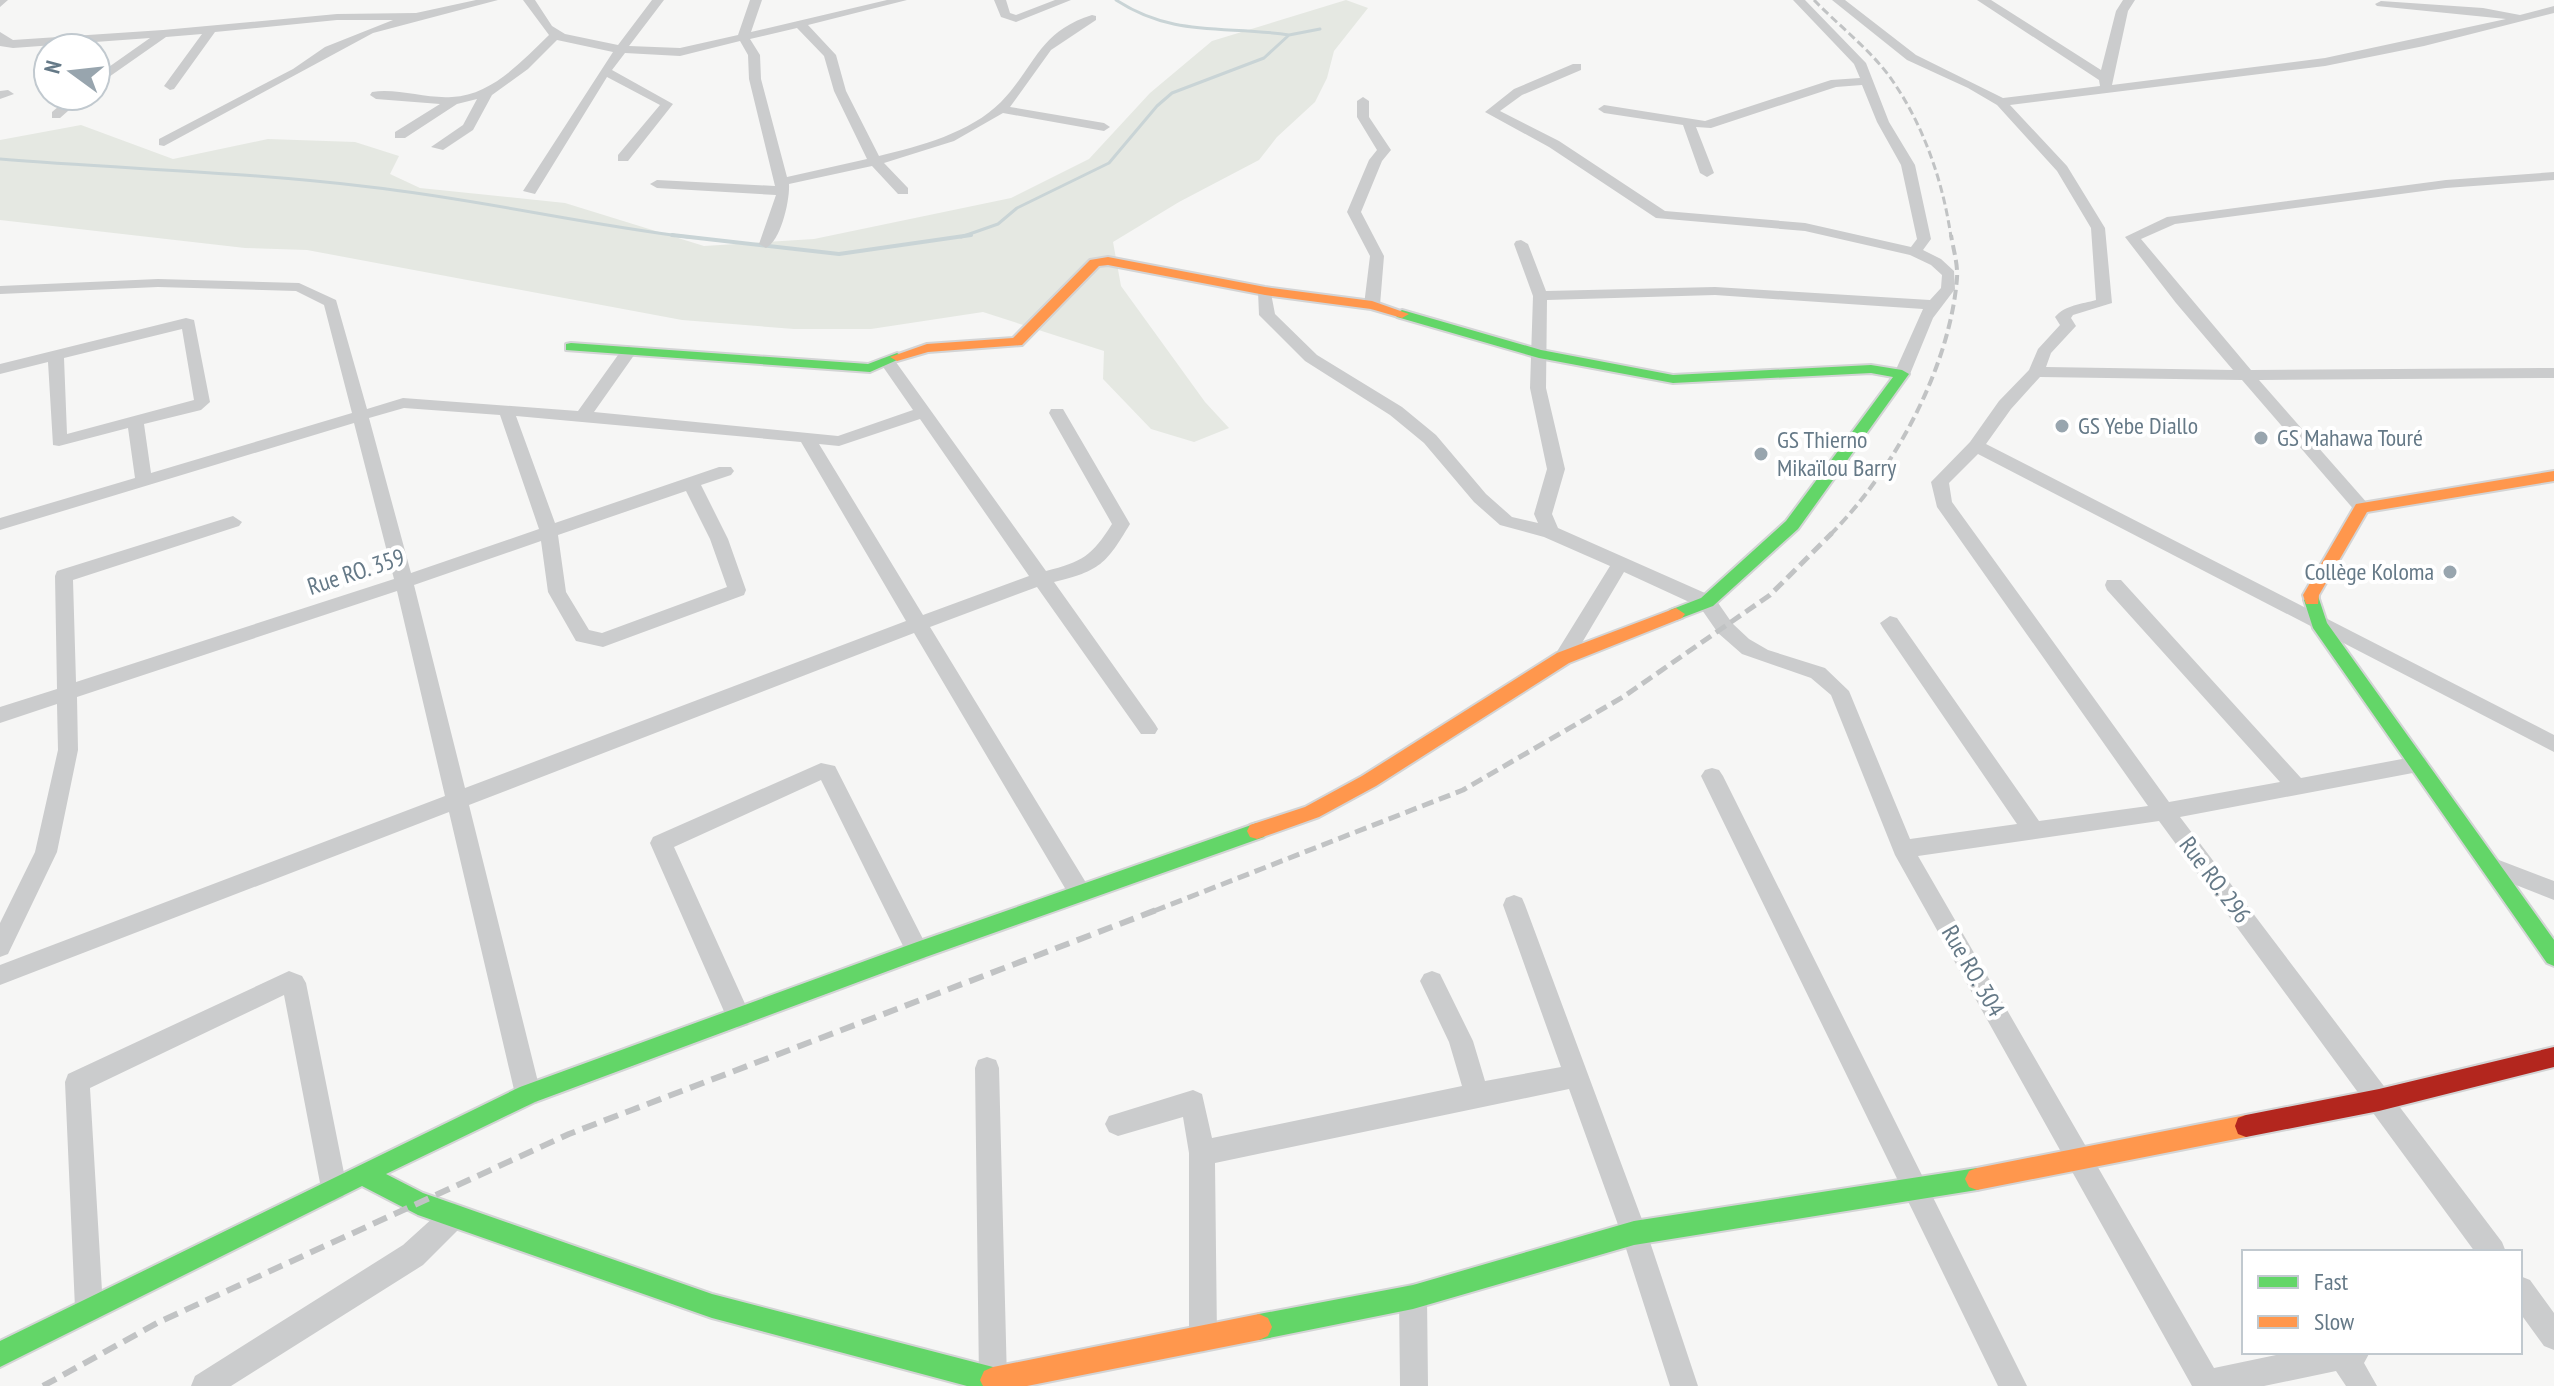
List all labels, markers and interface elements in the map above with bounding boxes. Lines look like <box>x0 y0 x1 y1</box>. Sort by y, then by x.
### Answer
north arrow <box>32 32 112 112</box>
text: N <box>38 57 68 76</box>
place label: GS Yebe Diallo <box>2078 410 2198 441</box>
marker: GS Yebe Diallo <box>2053 417 2071 435</box>
place label: GS Mahawa Touré <box>2277 422 2423 453</box>
place label: GS Thierno Mikaïlou Barry <box>1777 424 1896 483</box>
marker: GS Mahawa Touré <box>2252 429 2270 447</box>
marker: GS Thierno Mikaïlou Barry <box>1752 445 1770 463</box>
street label: Rue RO. 359 <box>303 541 408 602</box>
place label: Collège Koloma <box>2305 556 2434 587</box>
marker: Collège Koloma <box>2441 563 2459 581</box>
street label: Rue RO. 296 <box>2173 830 2258 929</box>
street label: Rue RO. 304 <box>1935 919 2012 1022</box>
legend <box>2242 1250 2522 1354</box>
text: Fast <box>2314 1266 2349 1297</box>
text: Slow <box>2314 1306 2355 1337</box>

